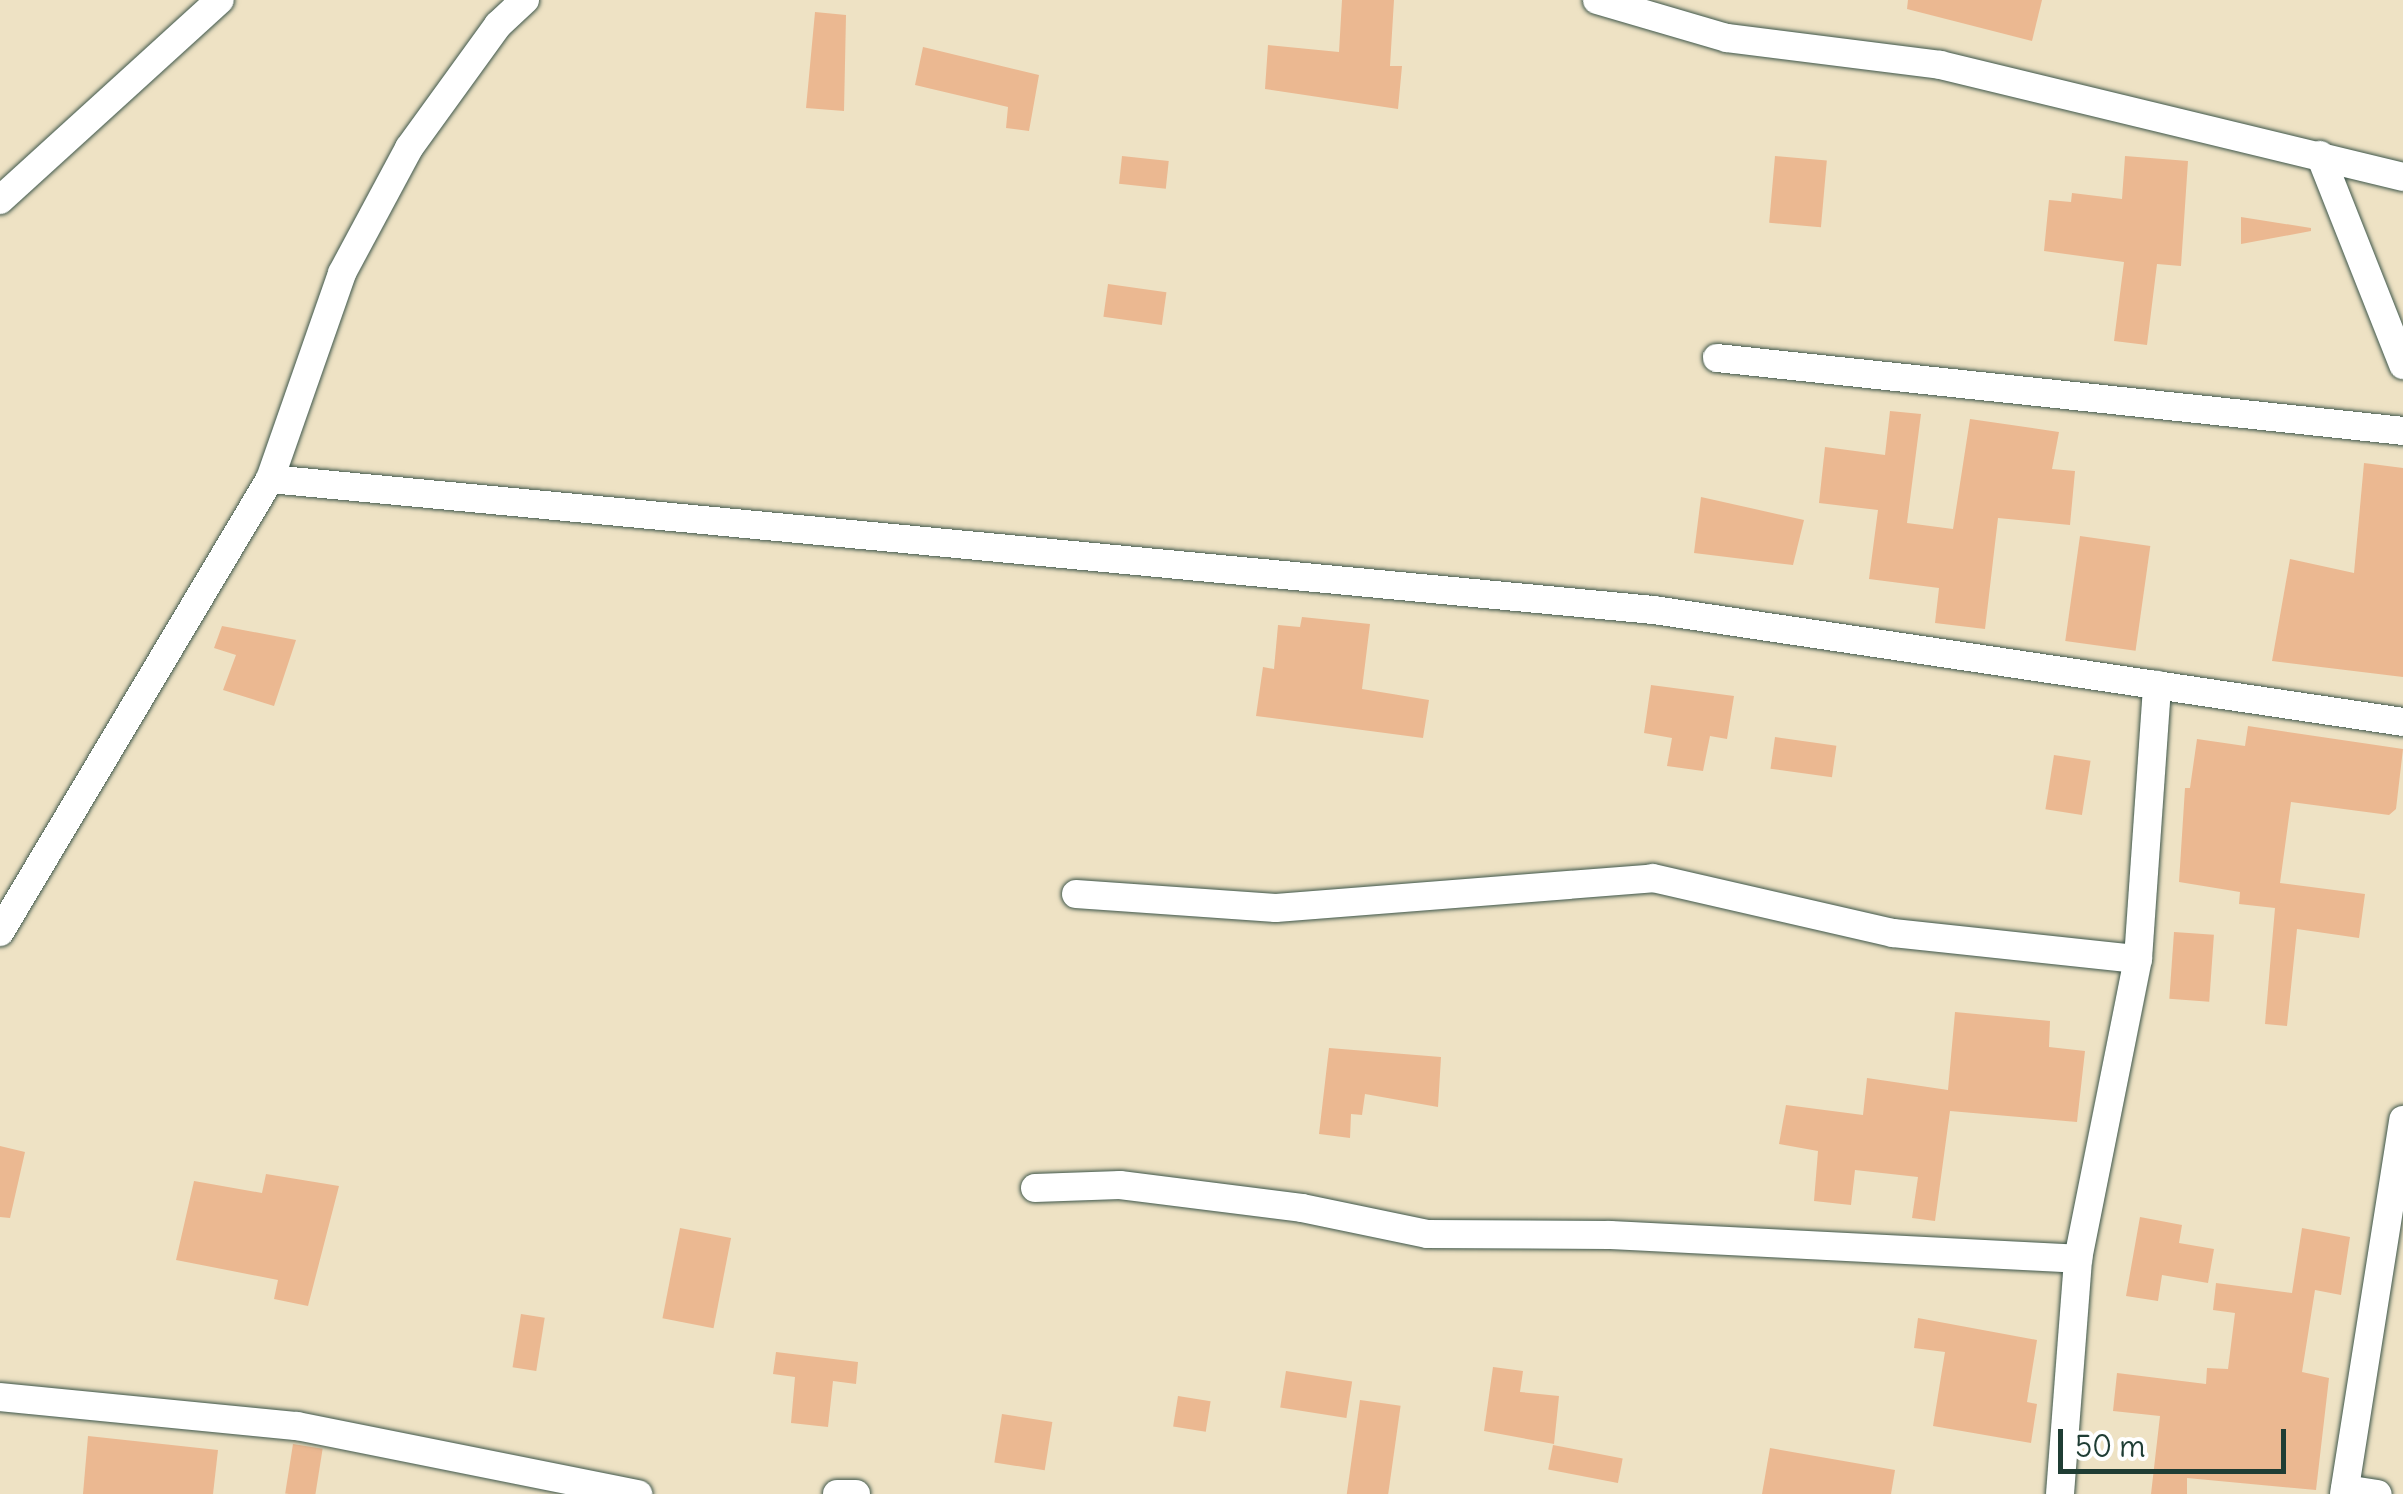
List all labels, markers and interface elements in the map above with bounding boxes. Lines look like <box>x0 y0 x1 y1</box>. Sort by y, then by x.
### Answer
scale bar <box>2063 1409 2290 1471</box>
text: 50 m <box>2075 1427 2145 1465</box>

